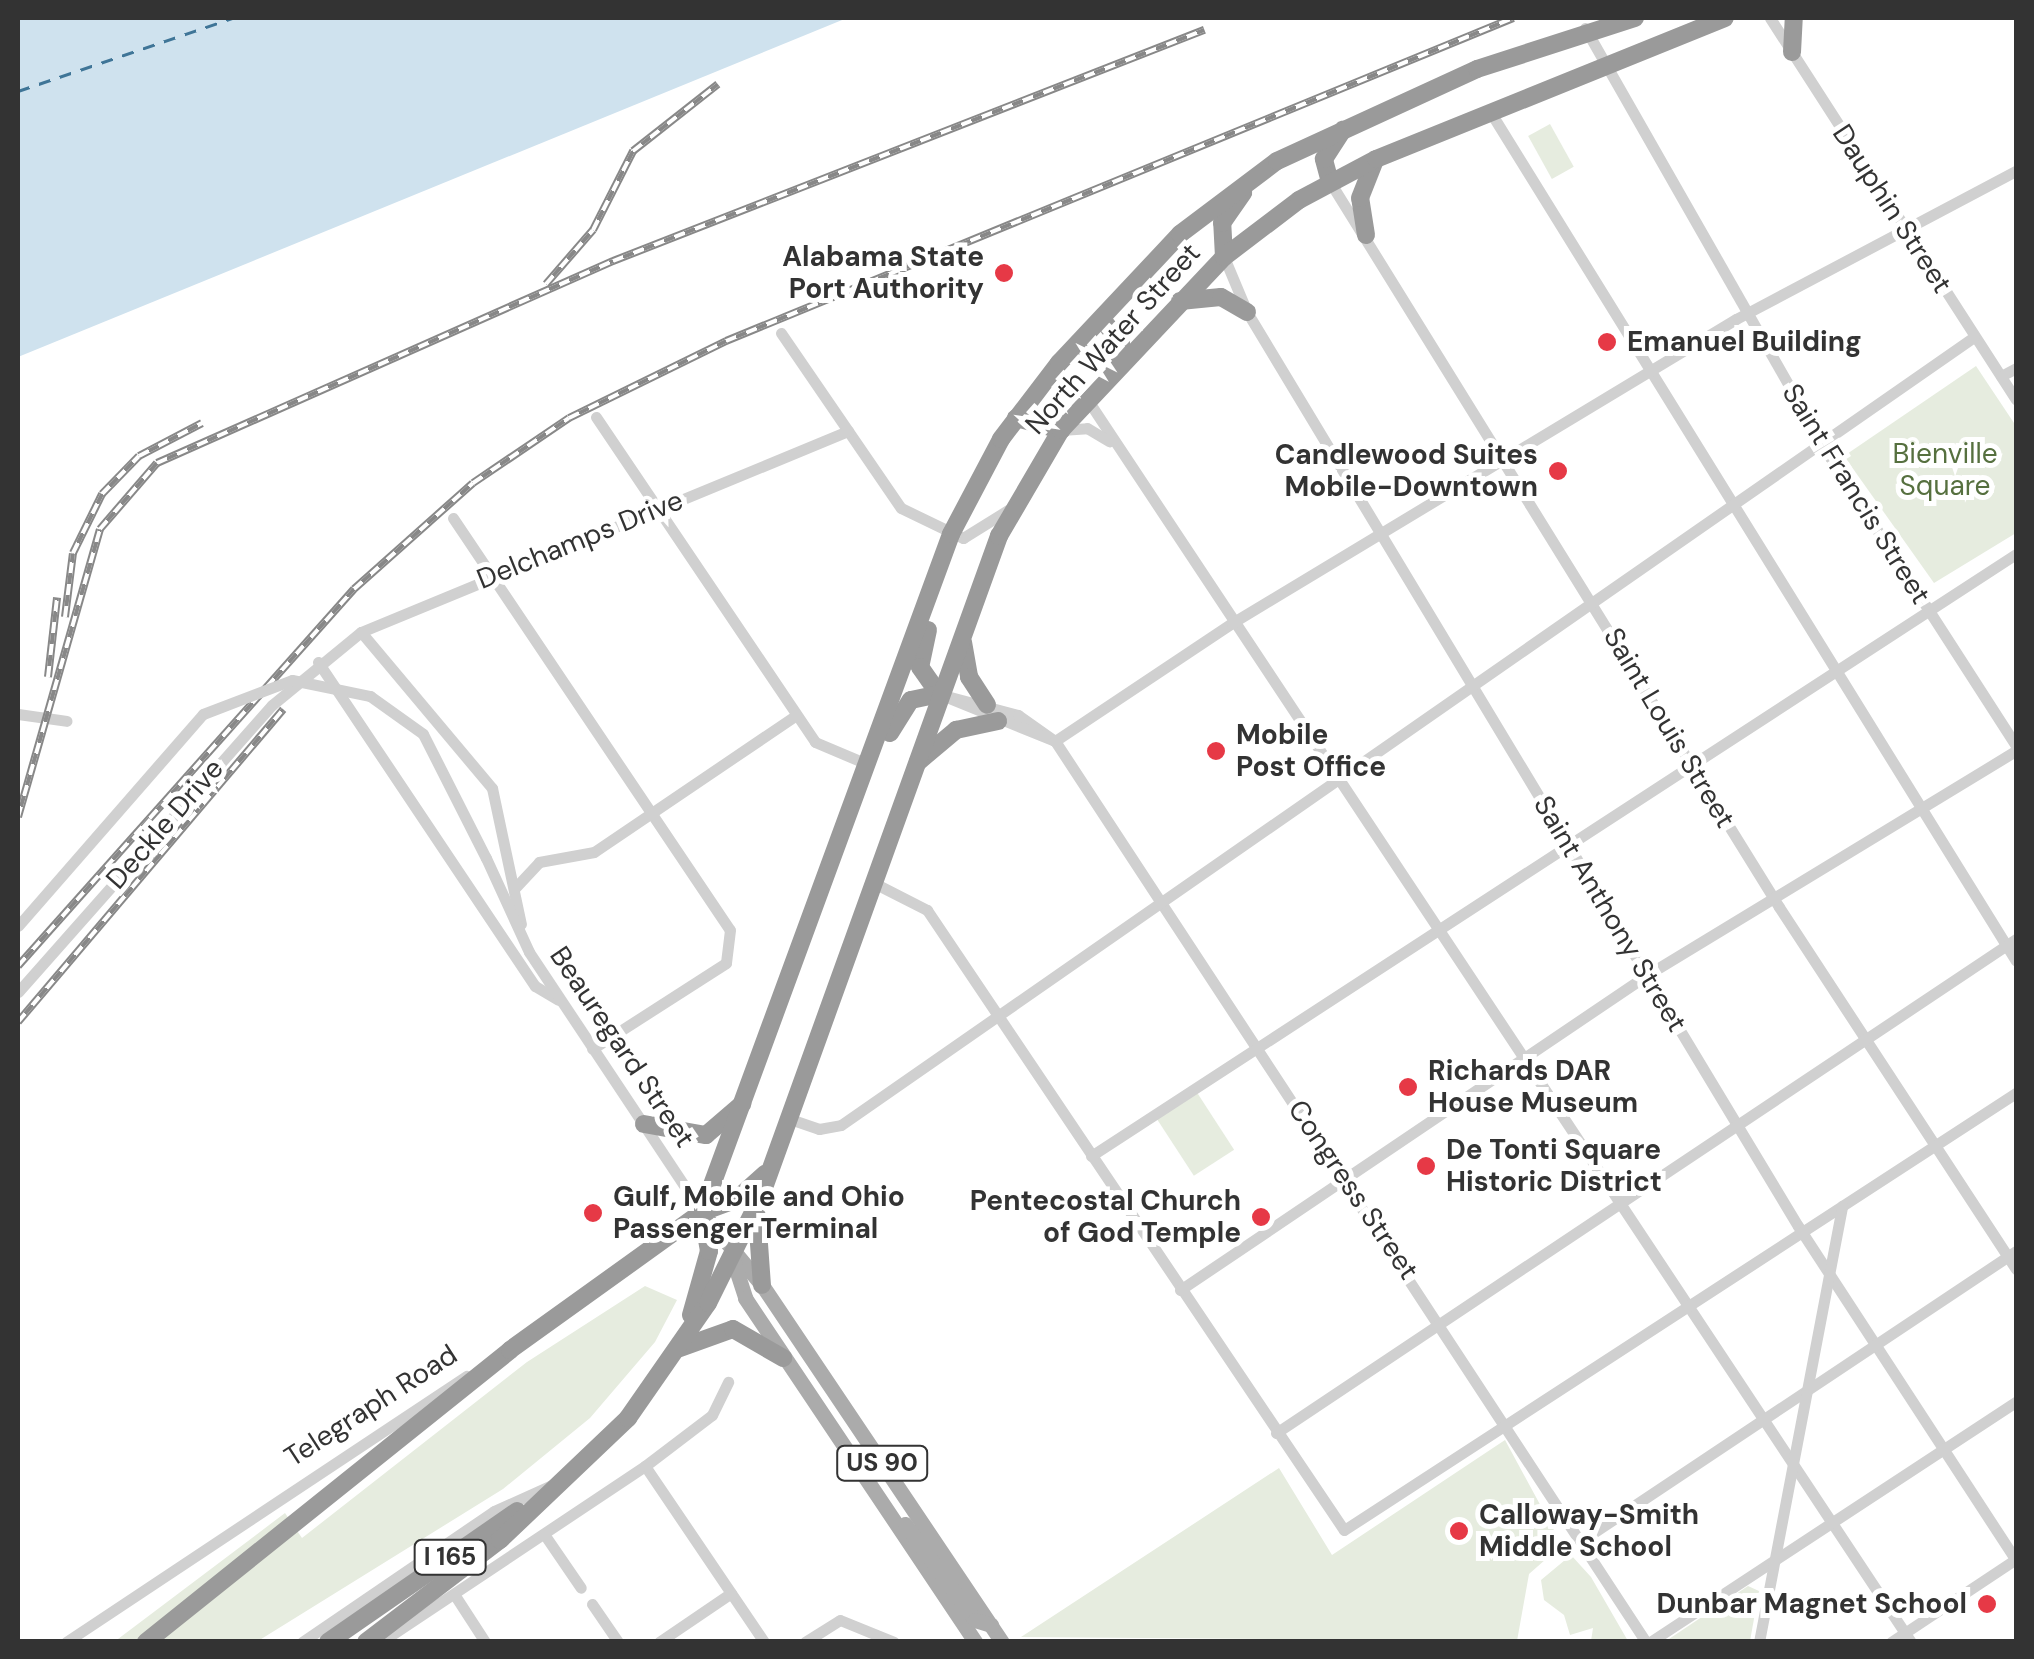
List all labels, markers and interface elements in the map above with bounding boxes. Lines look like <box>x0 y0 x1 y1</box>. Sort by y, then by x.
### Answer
street label: Dauphin Street <box>1825 119 1959 299</box>
street label: North Water Street <box>1019 237 1207 441</box>
place label: Alabama State Port Authority <box>782 240 984 306</box>
marker: Alabama State Port Authority <box>993 262 1015 284</box>
place label: Emanuel Building <box>1627 325 1862 359</box>
marker: Emanuel Building <box>1596 331 1618 353</box>
street label: Saint Francis Street <box>1775 378 1937 610</box>
park label: Bienville Square <box>1892 437 1998 503</box>
place label: Candlewood Suites Mobile-Downtown <box>1275 438 1538 504</box>
marker: Candlewood Suites Mobile-Downtown <box>1547 460 1569 482</box>
street label: Delchamps Drive <box>472 483 688 597</box>
street label: Saint Louis Street <box>1596 622 1742 834</box>
place label: Mobile Post Office <box>1236 718 1386 784</box>
marker: Mobile Post Office <box>1205 740 1227 762</box>
street label: Deckle Drive <box>99 752 231 896</box>
street label: Saint Anthony Street <box>1526 790 1694 1038</box>
street label: Beauregard Street <box>542 940 702 1154</box>
place label: Richards DAR House Museum <box>1428 1054 1638 1120</box>
marker: Richards DAR House Museum <box>1397 1076 1419 1098</box>
street label: Congress Street <box>1281 1094 1425 1286</box>
place label: De Tonti Square Historic District <box>1446 1133 1662 1199</box>
marker: De Tonti Square Historic District <box>1415 1155 1437 1177</box>
place label: Gulf, Mobile and Ohio Passenger Terminal <box>613 1180 905 1246</box>
place label: Pentecostal Church of God Temple <box>970 1184 1241 1250</box>
marker: Gulf, Mobile and Ohio Passenger Terminal <box>582 1202 604 1224</box>
marker: Pentecostal Church of God Temple <box>1250 1206 1272 1228</box>
street label: Telegraph Road <box>279 1338 463 1474</box>
road number: US 90 <box>834 1443 930 1483</box>
place label: Calloway-Smith Middle School <box>1479 1498 1699 1564</box>
marker: Calloway-Smith Middle School <box>1448 1520 1470 1542</box>
road number: I 165 <box>412 1537 488 1577</box>
place label: Dunbar Magnet School <box>1657 1587 1967 1621</box>
marker: Dunbar Magnet School <box>1976 1593 1998 1615</box>

